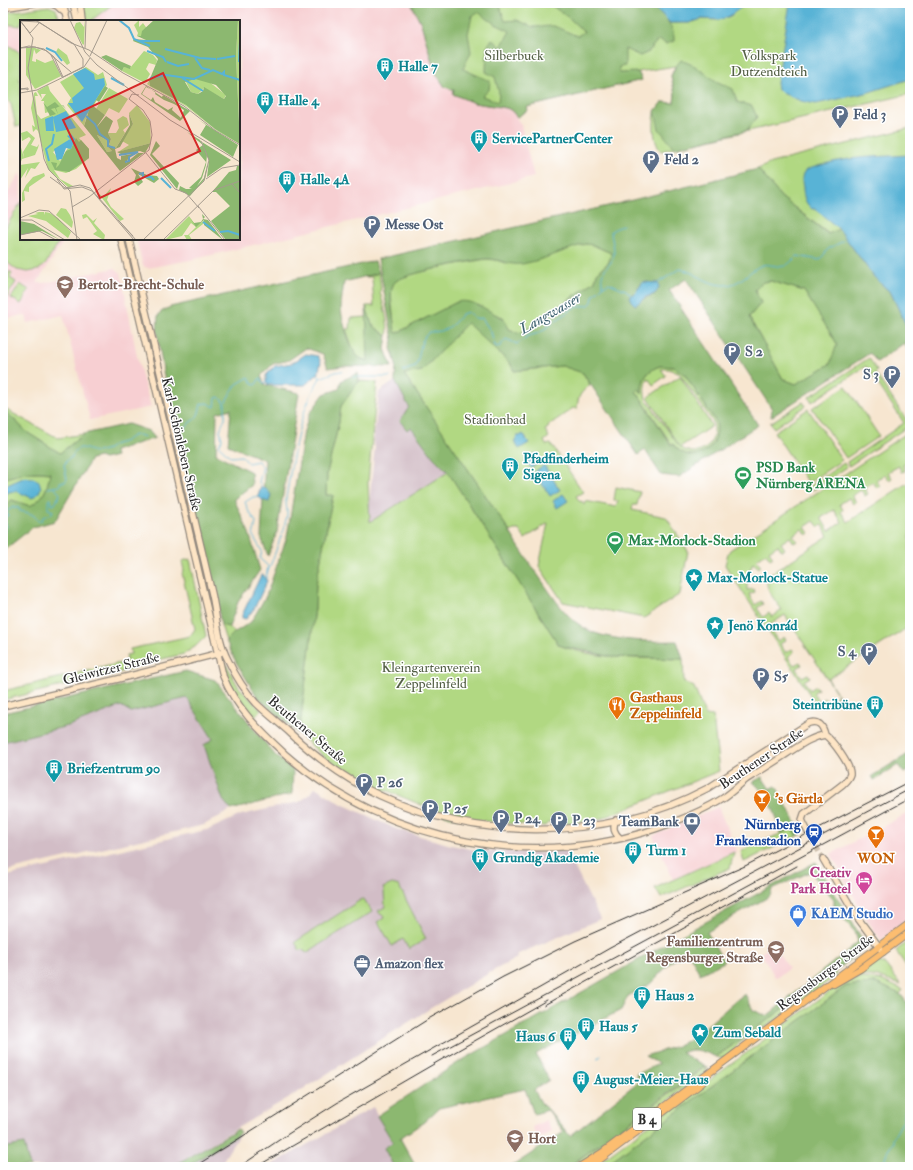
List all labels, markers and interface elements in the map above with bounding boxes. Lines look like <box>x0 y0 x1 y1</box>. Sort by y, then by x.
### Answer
inset map <box>20 20 240 240</box>
park label: Silberbuck <box>484 47 544 64</box>
park label: Volkspark Dutzendteich <box>731 47 808 80</box>
building icon: Halle 7 <box>375 56 395 81</box>
place label: Halle 7 <box>398 58 438 75</box>
building icon: Halle 4 <box>255 90 275 115</box>
place label: Halle 4 <box>278 92 320 109</box>
parking icon: Feld 3 <box>830 104 850 129</box>
place label: Feld 3 <box>853 106 886 123</box>
building icon: ServicePartnerCenter <box>469 128 489 153</box>
place label: ServicePartnerCenter <box>492 130 613 147</box>
parking icon: Feld 2 <box>641 149 661 174</box>
place label: Feld 2 <box>664 151 699 168</box>
building icon: Halle 4A <box>277 169 297 194</box>
place label: Halle 4A <box>300 171 350 188</box>
parking icon: Messe Ost <box>362 214 382 239</box>
place label: Messe Ost <box>384 216 444 233</box>
school or university icon: Bertolt-Brecht-Schule <box>55 274 75 299</box>
place label: Bertolt-Brecht-Schule <box>78 276 204 293</box>
water label: Langwasser <box>515 287 586 339</box>
parking icon: S 2 <box>722 341 742 366</box>
place label: S 2 <box>745 343 763 360</box>
parking icon: S 3 <box>882 364 902 389</box>
place label: S 3 <box>863 366 879 383</box>
street label: Karl-Schönleben-Straße <box>158 376 205 513</box>
park label: Stadionbad <box>464 411 526 428</box>
place label: Pfadfinderheim Sigena <box>523 450 609 484</box>
building icon: Pfadfinderheim Sigena <box>500 456 520 481</box>
place label: PSD Bank Nürnberg ARENA <box>755 459 866 493</box>
sports icon: PSD Bank Nürnberg ARENA <box>733 465 753 490</box>
sports icon: Max-Morlock-Stadion <box>605 530 625 555</box>
place label: Max-Morlock-Stadion <box>627 532 756 549</box>
place icon: Max-Morlock-Statue <box>684 567 704 592</box>
place label: Max-Morlock-Statue <box>706 569 828 586</box>
place icon: Jenö Konrád <box>705 615 725 640</box>
place label: Jenö Konrád <box>727 617 798 635</box>
parking icon: S 4 <box>859 641 879 666</box>
place label: S 4 <box>838 643 857 660</box>
street label: Gleiwitzer Straße <box>61 648 161 689</box>
park label: Kleingartenverein Zeppelinfeld <box>381 659 481 693</box>
parking icon: S5 <box>751 666 771 691</box>
place label: S5 <box>774 668 789 685</box>
place label: Gasthaus Zeppelinfeld <box>630 689 702 723</box>
street label: Beuthener Straße <box>265 692 351 768</box>
building icon: Steintribüne <box>865 694 885 719</box>
restaurant icon: Gasthaus Zeppelinfeld <box>607 695 627 720</box>
place label: Steintribüne <box>792 696 862 713</box>
street label: Beuthener Straße <box>716 724 807 793</box>
building icon: Briefzentrum 90 <box>44 758 64 783</box>
place label: Briefzentrum 90 <box>67 760 160 777</box>
parking icon: P 26 <box>354 772 374 797</box>
place label: P 26 <box>377 774 403 791</box>
bar icon: 's Gärtla <box>752 788 772 813</box>
place label: 's Gärtla <box>775 790 824 807</box>
parking icon: P 25 <box>420 798 440 823</box>
place label: P 25 <box>443 800 468 817</box>
parking icon: P 24 <box>491 808 511 833</box>
place label: P 24 <box>514 810 541 827</box>
parking icon: P 23 <box>549 810 569 835</box>
bank icon: TeamBank <box>682 811 702 836</box>
place label: P 23 <box>572 812 596 829</box>
place label: TeamBank <box>618 813 679 830</box>
place label: Nürnberg Frankenstadion <box>715 816 802 849</box>
station icon: Nürnberg Frankenstadion <box>804 822 824 847</box>
bar icon: WON <box>866 824 886 849</box>
building icon: Turm 1 <box>623 840 643 865</box>
place label: Turm 1 <box>645 842 686 859</box>
building icon: Grundig Akademie <box>470 847 490 872</box>
place label: Grundig Akademie <box>493 849 599 867</box>
place label: WON <box>856 850 895 867</box>
place label: Creativ Park Hotel <box>791 864 852 897</box>
hotel icon: Creativ Park Hotel <box>854 870 874 895</box>
shop icon: KAEM Studio <box>788 903 808 928</box>
place label: KAEM Studio <box>811 905 893 922</box>
street label: Regensburger Straße <box>773 930 877 1015</box>
place label: Familienzentrum Regensburger Straße <box>646 933 763 967</box>
school or university icon: Familienzentrum Regensburger Straße <box>766 939 786 964</box>
office icon: Amazon flex <box>352 953 372 978</box>
place label: Amazon flex <box>374 955 444 972</box>
building icon: Haus 2 <box>632 985 652 1010</box>
place label: Haus 2 <box>655 987 694 1004</box>
building icon: Haus 5 <box>576 1016 596 1041</box>
place label: Haus 5 <box>599 1018 638 1035</box>
place icon: Zum Sebald <box>690 1022 710 1047</box>
place label: Zum Sebald <box>713 1024 781 1041</box>
building icon: Haus 6 <box>558 1026 578 1051</box>
place label: Haus 6 <box>516 1028 556 1045</box>
building icon: August-Meier-Haus <box>571 1069 591 1094</box>
place label: August-Meier-Haus <box>593 1071 709 1089</box>
road number: B 4 <box>633 1108 661 1130</box>
school or university icon: Hort <box>505 1128 525 1153</box>
place label: Hort <box>528 1130 556 1147</box>

